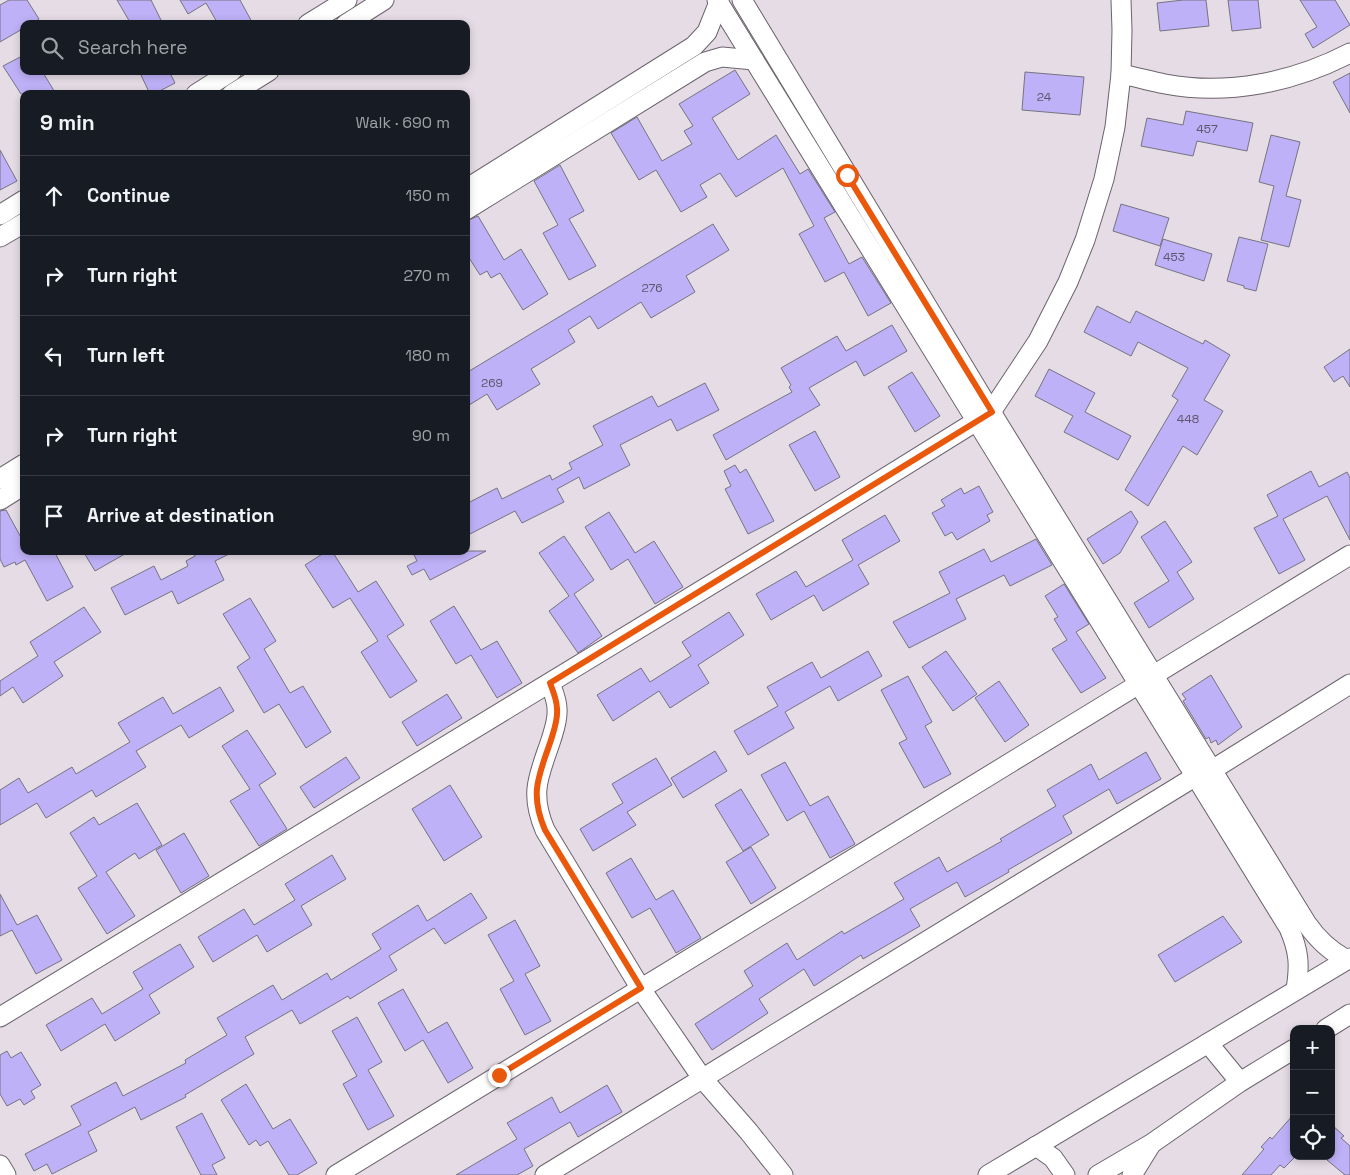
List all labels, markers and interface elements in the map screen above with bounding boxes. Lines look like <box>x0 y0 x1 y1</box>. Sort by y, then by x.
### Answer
search box <box>20 20 470 75</box>
icon: search <box>38 34 66 62</box>
text: Search here <box>78 35 188 60</box>
house number: 24 <box>1037 89 1052 105</box>
text: 9 min <box>40 109 95 136</box>
text: Walk · 690 m <box>356 112 450 133</box>
house number: 457 <box>1196 121 1218 137</box>
route start <box>836 164 859 187</box>
icon: ahead <box>40 182 68 210</box>
text: Continue <box>87 183 170 208</box>
text: 150 m <box>406 185 450 206</box>
house number: 453 <box>1163 249 1185 265</box>
icon: right <box>40 262 68 290</box>
text: Turn right <box>87 263 177 288</box>
text: 270 m <box>403 265 450 286</box>
house number: 276 <box>641 280 663 296</box>
icon: left <box>40 342 68 370</box>
text: Turn left <box>87 343 165 368</box>
text: 180 m <box>405 345 450 366</box>
house number: 269 <box>481 375 503 391</box>
house number: 448 <box>1177 411 1199 427</box>
icon: right <box>40 422 68 450</box>
text: Turn right <box>87 423 177 448</box>
text: 90 m <box>412 425 450 446</box>
icon: arrive <box>40 502 68 530</box>
text: Arrive at destination <box>87 503 275 528</box>
map controls <box>1290 1025 1335 1160</box>
button: + <box>1290 1025 1335 1070</box>
route end <box>488 1064 511 1087</box>
button: − <box>1290 1070 1335 1115</box>
button: locate <box>1290 1115 1335 1160</box>

